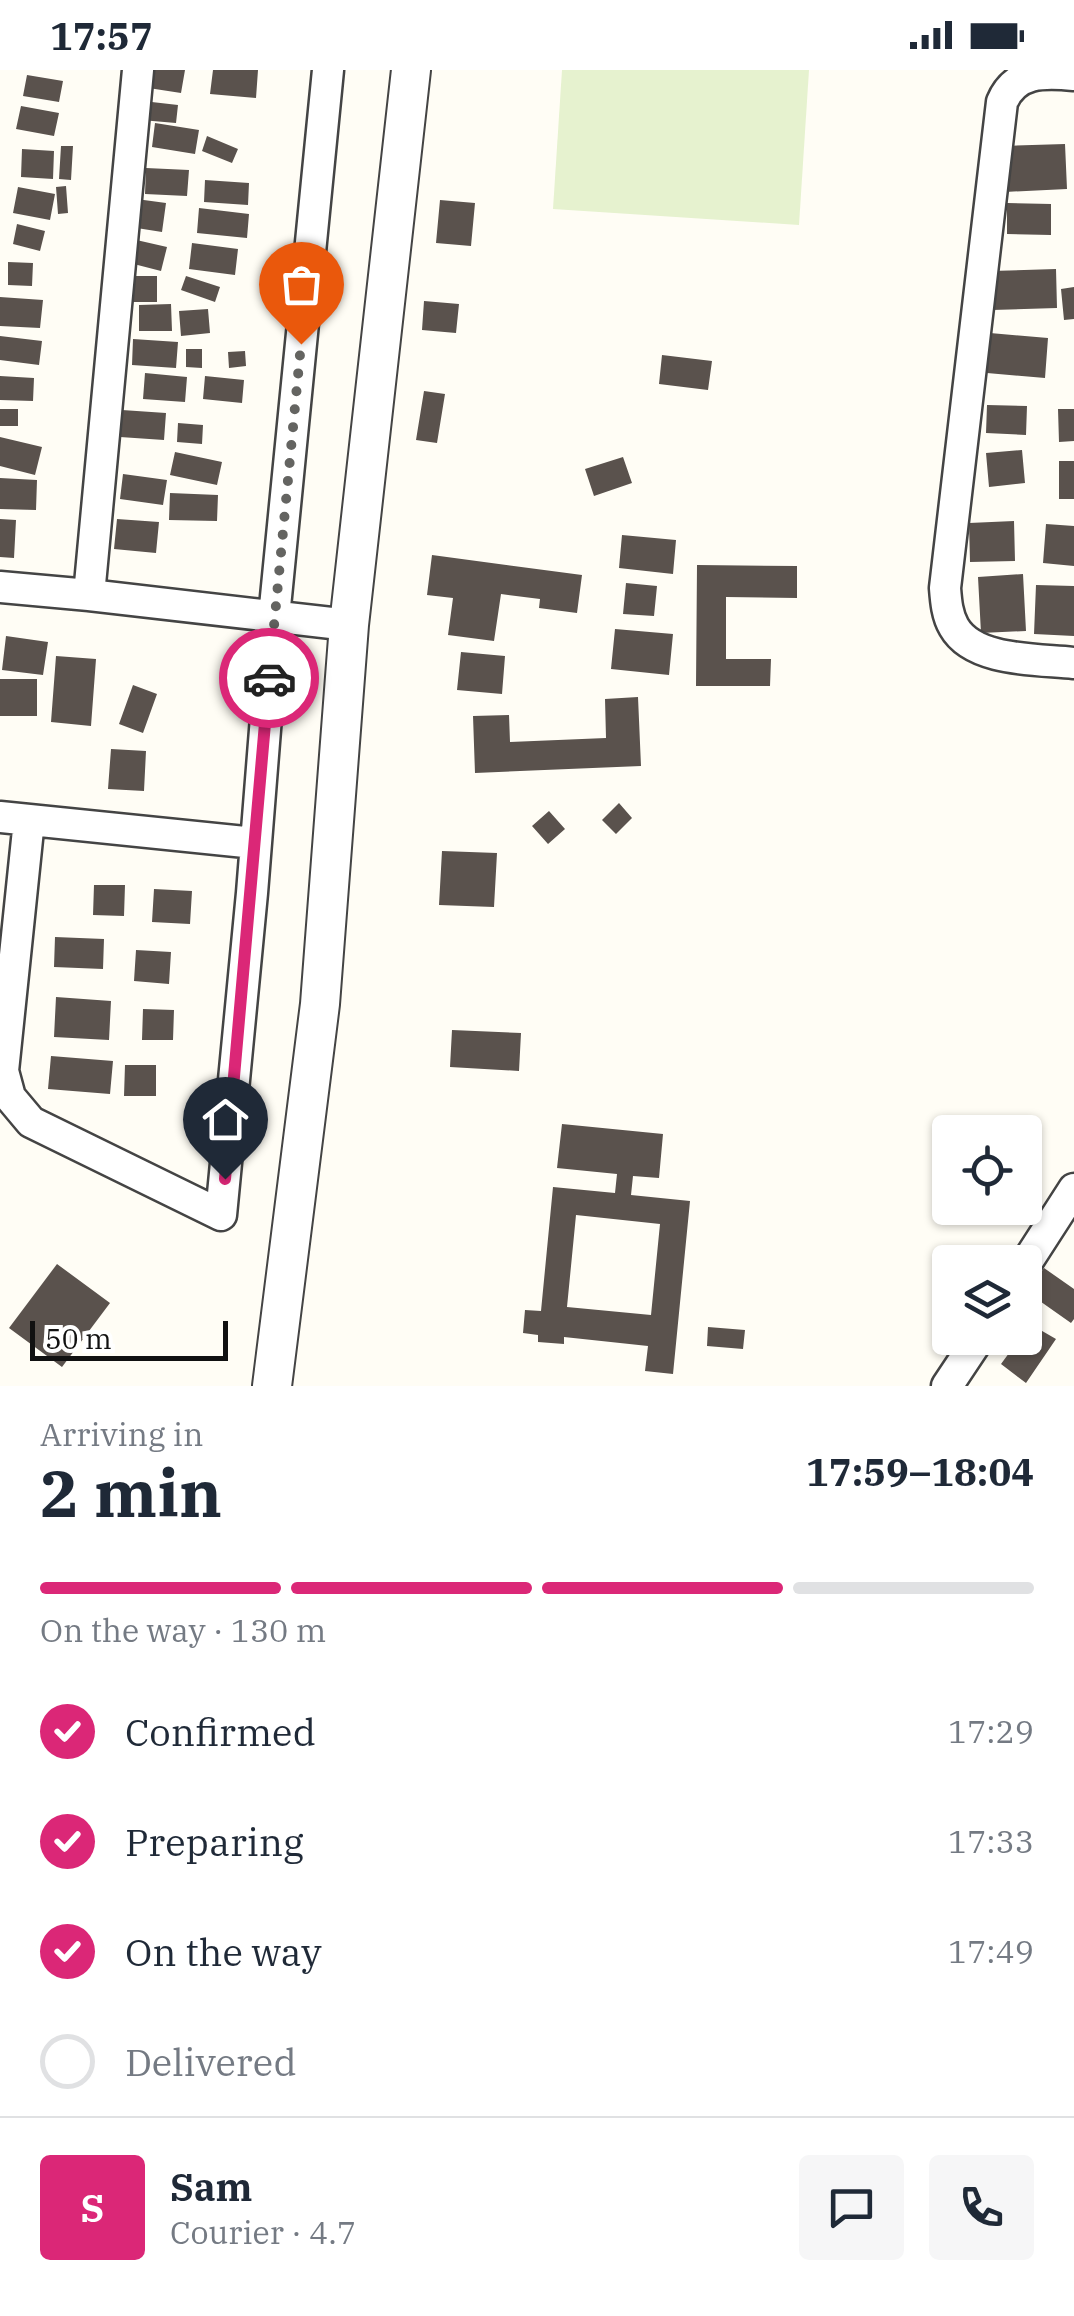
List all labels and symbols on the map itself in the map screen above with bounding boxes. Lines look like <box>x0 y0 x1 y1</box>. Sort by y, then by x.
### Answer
pin <box>259 242 344 345</box>
courier <box>219 628 319 728</box>
pin <box>183 1077 268 1180</box>
scale bar <box>30 1316 228 1360</box>

